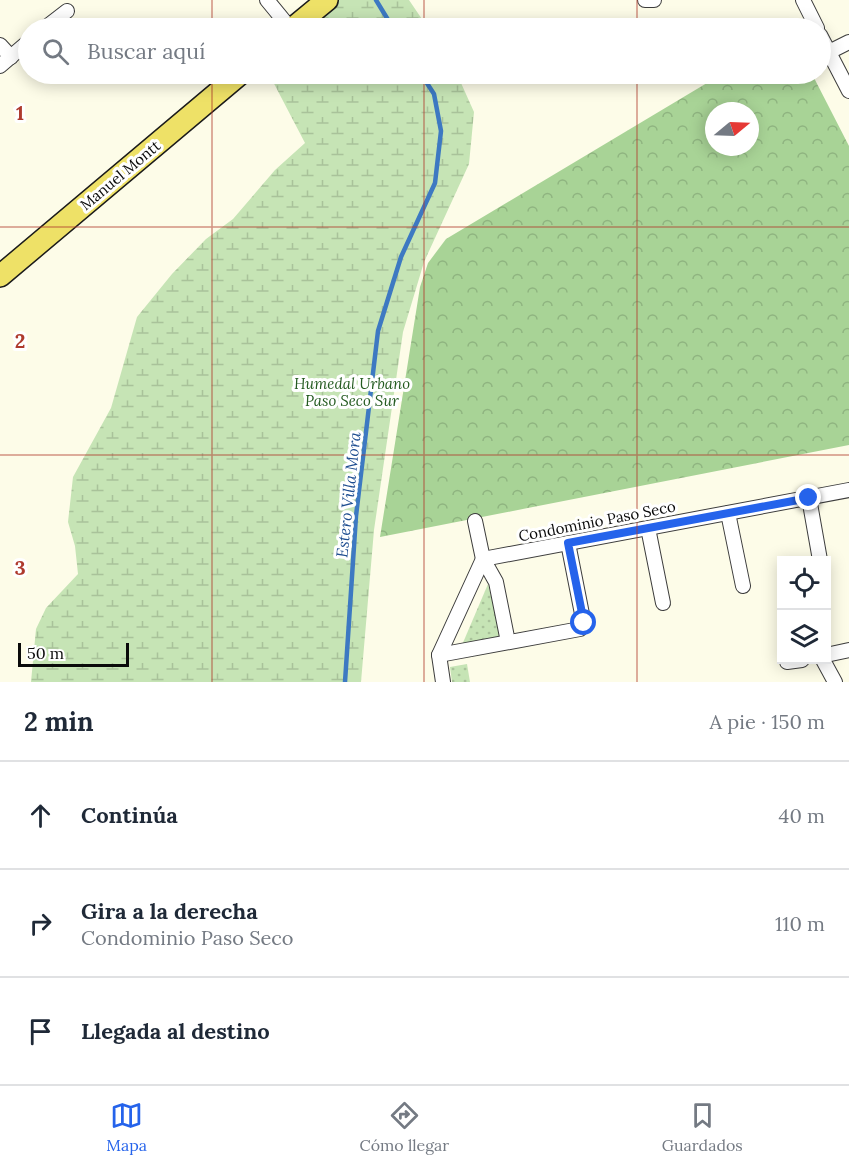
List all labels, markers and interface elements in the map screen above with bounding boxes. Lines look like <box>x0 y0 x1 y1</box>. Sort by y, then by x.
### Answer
search box <box>18 18 831 84</box>
icon: search <box>39 35 72 68</box>
text: Buscar aquí <box>87 37 205 65</box>
text: 1 <box>16 100 24 125</box>
north arrow <box>705 102 759 156</box>
street label: Manuel Montt <box>76 136 164 214</box>
text: 2 <box>15 328 25 353</box>
park label: Humedal Urbano Paso Seco Sur <box>294 374 410 410</box>
water label: Estero Villa Mora <box>331 431 365 559</box>
route end <box>795 484 821 510</box>
street label: Condominio Paso Seco <box>517 496 677 546</box>
text: 3 <box>14 555 26 580</box>
map controls <box>777 556 831 664</box>
button: locate <box>777 556 831 610</box>
route start <box>570 609 596 635</box>
button: layers <box>777 610 831 664</box>
scale bar <box>18 640 129 668</box>
text: 50 m <box>27 643 64 663</box>
text: 2 min <box>24 705 94 738</box>
text: A pie · 150 m <box>710 709 825 734</box>
icon: ahead <box>24 799 57 832</box>
text: Continúa <box>81 801 178 829</box>
text: 40 m <box>779 803 825 828</box>
text: Gira a la derecha <box>81 897 258 925</box>
icon: right <box>24 907 57 940</box>
text: 110 m <box>775 911 825 936</box>
text: Condominio Paso Seco <box>81 925 294 950</box>
icon: arrive <box>24 1015 57 1048</box>
text: Llegada al destino <box>81 1017 270 1045</box>
tab: Mapa <box>106 1099 147 1155</box>
tab: Cómo llegar <box>359 1099 449 1155</box>
tab: Guardados <box>662 1099 743 1155</box>

